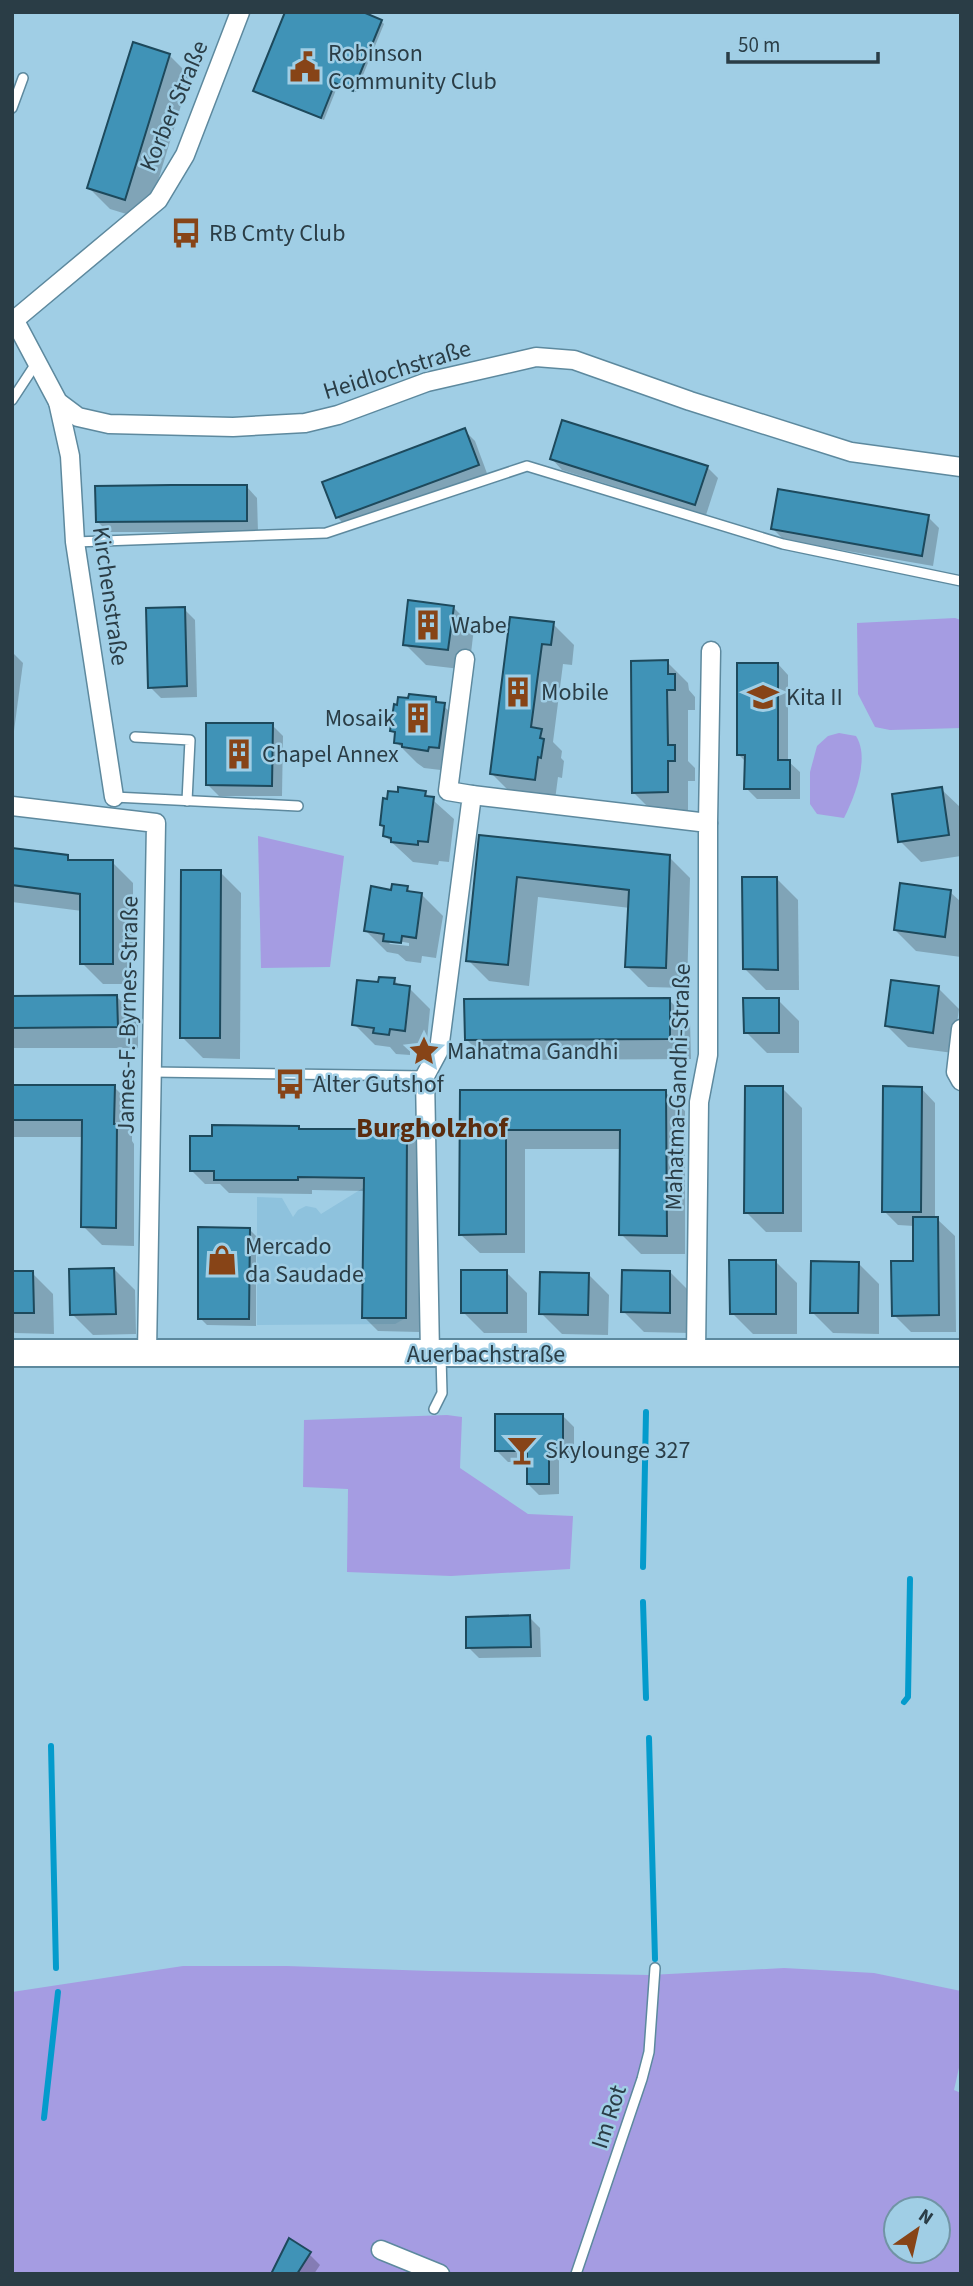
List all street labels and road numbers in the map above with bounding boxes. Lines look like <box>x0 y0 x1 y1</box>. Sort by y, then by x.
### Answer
street label: Korber Straße <box>131 35 217 177</box>
street label: Heidlochstraße <box>319 331 475 409</box>
street label: Kirchenstraße <box>83 524 137 668</box>
street label: James-F.-Byrnes-Straße <box>108 896 148 1134</box>
street label: Mahatma-Gandhi-Straße <box>656 963 700 1211</box>
street label: Auerbachstraße <box>407 1337 565 1372</box>
street label: Im Rot <box>582 2081 636 2153</box>

